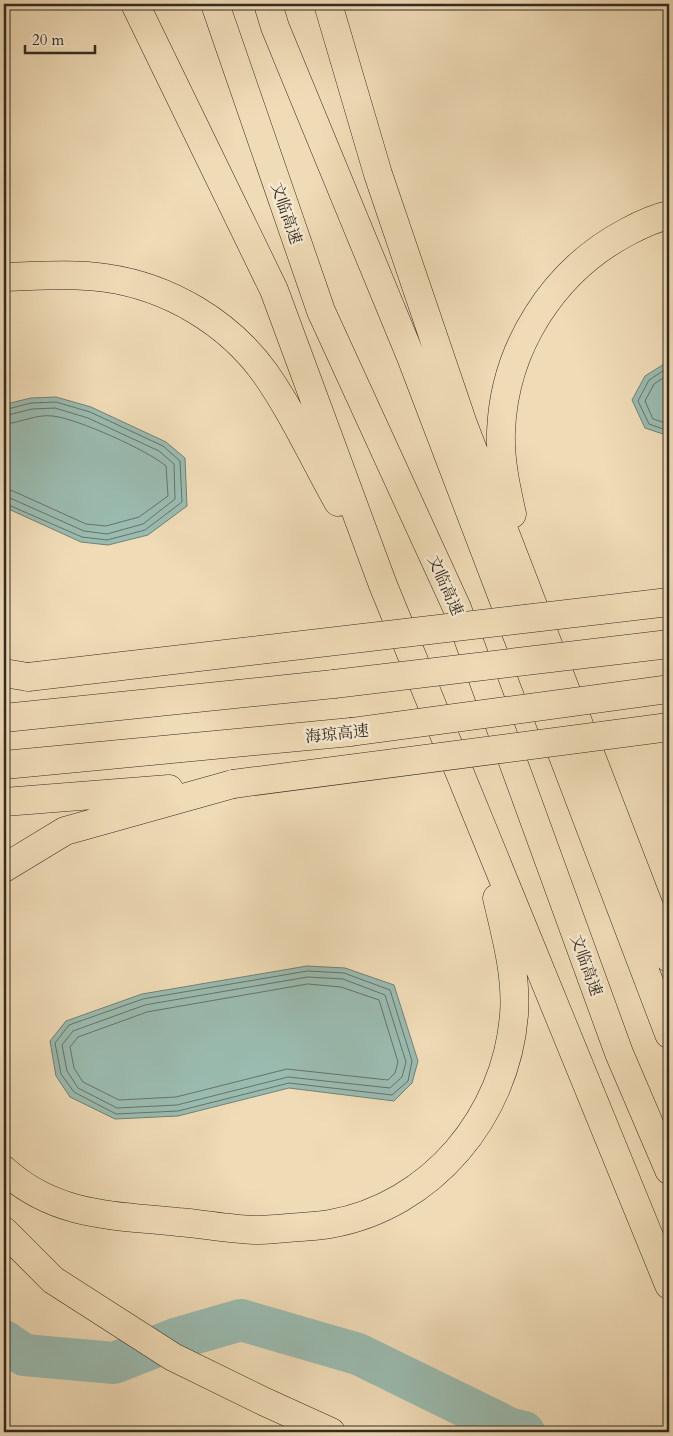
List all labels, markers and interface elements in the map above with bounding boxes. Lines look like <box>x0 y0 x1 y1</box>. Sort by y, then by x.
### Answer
scale bar <box>25 22 95 54</box>
text: 20 m <box>32 30 64 50</box>
street label: 文临高速 <box>265 179 307 247</box>
street label: 文临高速 <box>422 552 468 619</box>
street label: 海琼高速 <box>304 720 370 748</box>
street label: 文临高速 <box>565 932 607 999</box>

